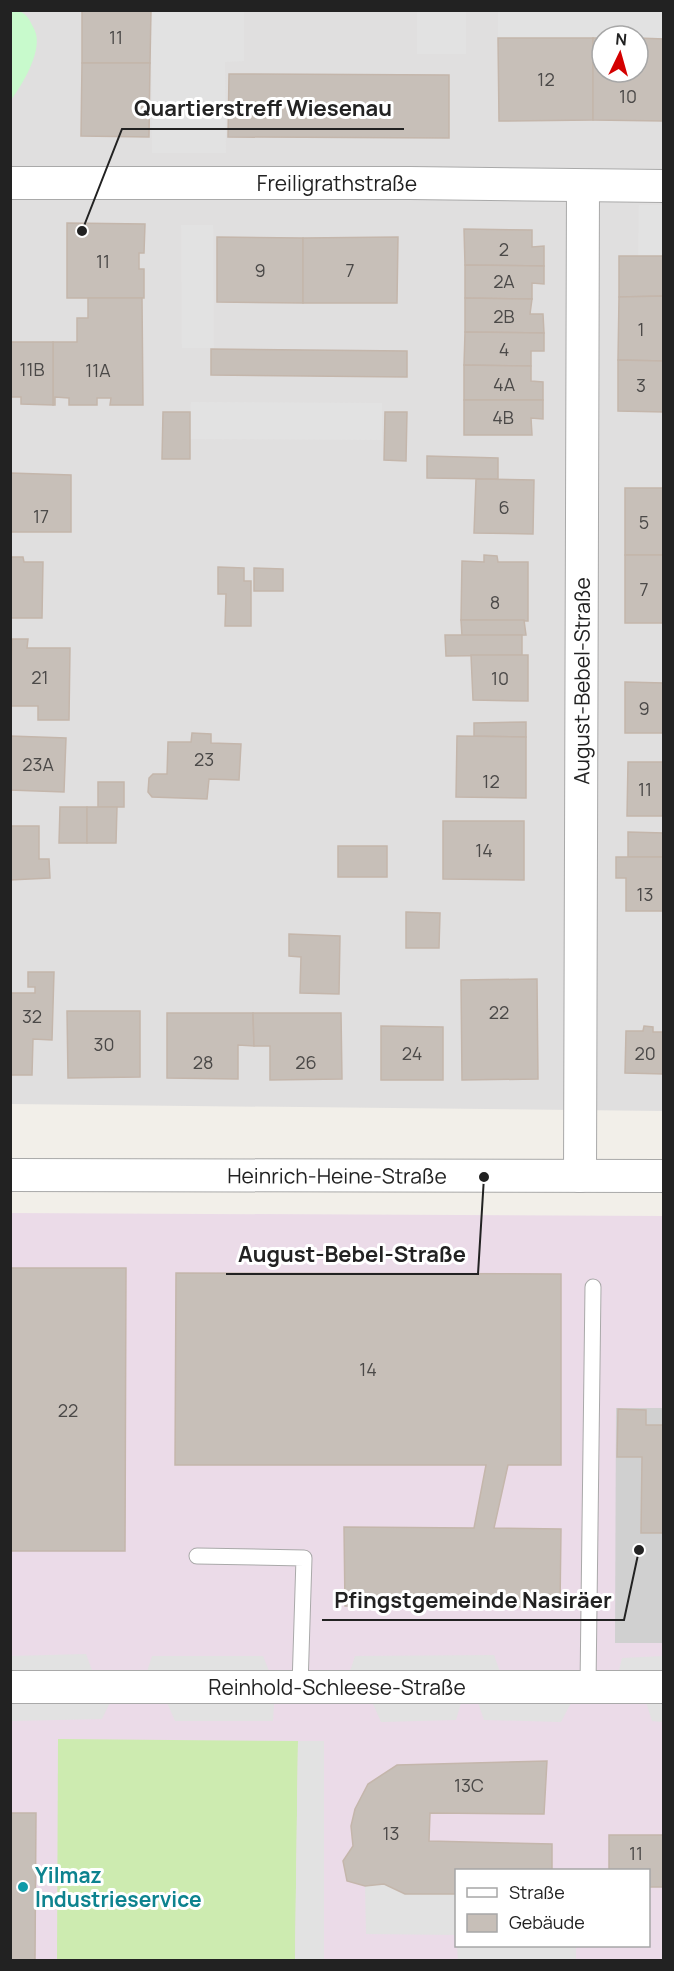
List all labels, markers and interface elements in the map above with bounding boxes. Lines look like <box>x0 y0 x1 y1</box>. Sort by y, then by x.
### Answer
north arrow <box>590 24 650 84</box>
house number: 11 <box>109 25 123 49</box>
text: N <box>615 28 628 51</box>
house number: 12 <box>537 67 555 91</box>
house number: 10 <box>619 84 637 108</box>
callout: Quartierstreff Wiesenau <box>122 89 404 129</box>
text: Quartierstreff Wiesenau <box>134 93 392 123</box>
street label: Freiligrathstraße <box>257 169 417 197</box>
house number: 2 <box>499 237 509 261</box>
house number: 11 <box>96 249 110 273</box>
house number: 9 <box>254 258 266 282</box>
house number: 7 <box>345 258 355 282</box>
house number: 2A <box>493 269 515 293</box>
house number: 2B <box>493 304 515 328</box>
house number: 1 <box>637 317 645 341</box>
house number: 4 <box>499 337 509 361</box>
house number: 11B <box>19 357 45 381</box>
house number: 11A <box>85 358 111 382</box>
house number: 4A <box>493 372 516 396</box>
house number: 3 <box>636 373 646 397</box>
house number: 4B <box>492 405 514 429</box>
house number: 6 <box>498 495 510 519</box>
house number: 17 <box>33 504 49 528</box>
house number: 5 <box>639 510 649 534</box>
street label: August-Bebel-Straße <box>567 577 596 785</box>
house number: 7 <box>639 577 649 601</box>
house number: 8 <box>490 590 500 614</box>
house number: 21 <box>31 665 49 689</box>
house number: 10 <box>491 666 509 690</box>
house number: 9 <box>638 696 650 720</box>
house number: 23 <box>194 747 214 771</box>
house number: 23A <box>22 752 54 776</box>
house number: 12 <box>482 769 500 793</box>
house number: 11 <box>638 777 652 801</box>
house number: 14 <box>475 838 493 862</box>
house number: 13 <box>637 882 653 906</box>
house number: 22 <box>489 1000 509 1024</box>
house number: 32 <box>22 1004 42 1028</box>
house number: 30 <box>94 1032 114 1056</box>
house number: 24 <box>402 1041 422 1065</box>
house number: 20 <box>634 1041 656 1065</box>
house number: 28 <box>193 1050 213 1074</box>
house number: 26 <box>295 1050 317 1074</box>
street label: Heinrich-Heine-Straße <box>227 1161 447 1190</box>
callout: August-Bebel-Straße <box>226 1234 478 1274</box>
text: August-Bebel-Straße <box>238 1239 466 1269</box>
house number: 14 <box>359 1357 377 1381</box>
house number: 22 <box>58 1398 78 1422</box>
callout: Pfingstgemeinde Nasiräer <box>322 1580 624 1620</box>
text: Pfingstgemeinde Nasiräer <box>334 1585 612 1615</box>
street label: Reinhold-Schleese-Straße <box>208 1673 466 1701</box>
house number: 13C <box>454 1773 484 1797</box>
house number: 13 <box>383 1821 399 1845</box>
house number: 11 <box>629 1841 643 1865</box>
place label: Yilmaz Industrieservice <box>35 1861 202 1913</box>
legend <box>455 1869 650 1947</box>
marker: Yilmaz Industrieservice <box>16 1880 30 1894</box>
text: Straße <box>509 1880 565 1904</box>
text: Gebäude <box>509 1910 585 1934</box>

